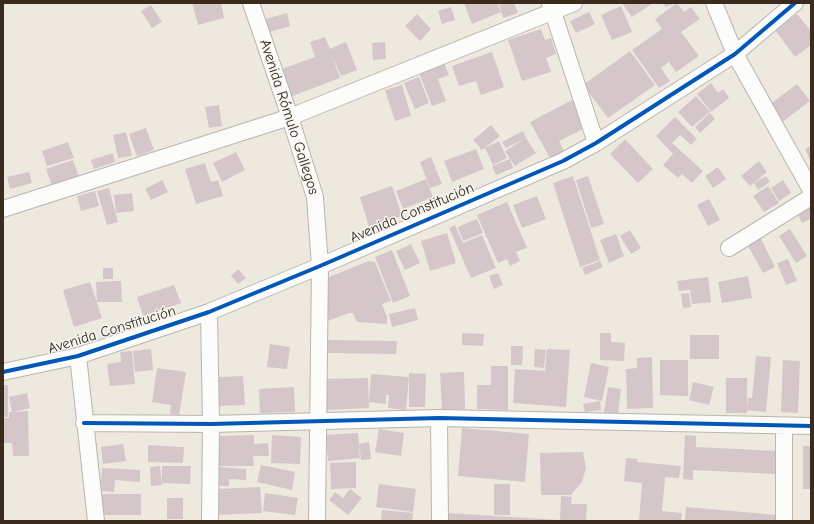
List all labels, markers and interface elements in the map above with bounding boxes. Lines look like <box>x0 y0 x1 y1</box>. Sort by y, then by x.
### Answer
street label: Avenida Rómulo Gallegos <box>255 37 323 197</box>
street label: Avenida Constitución <box>347 179 477 247</box>
street label: Avenida Constitución <box>46 302 178 358</box>

